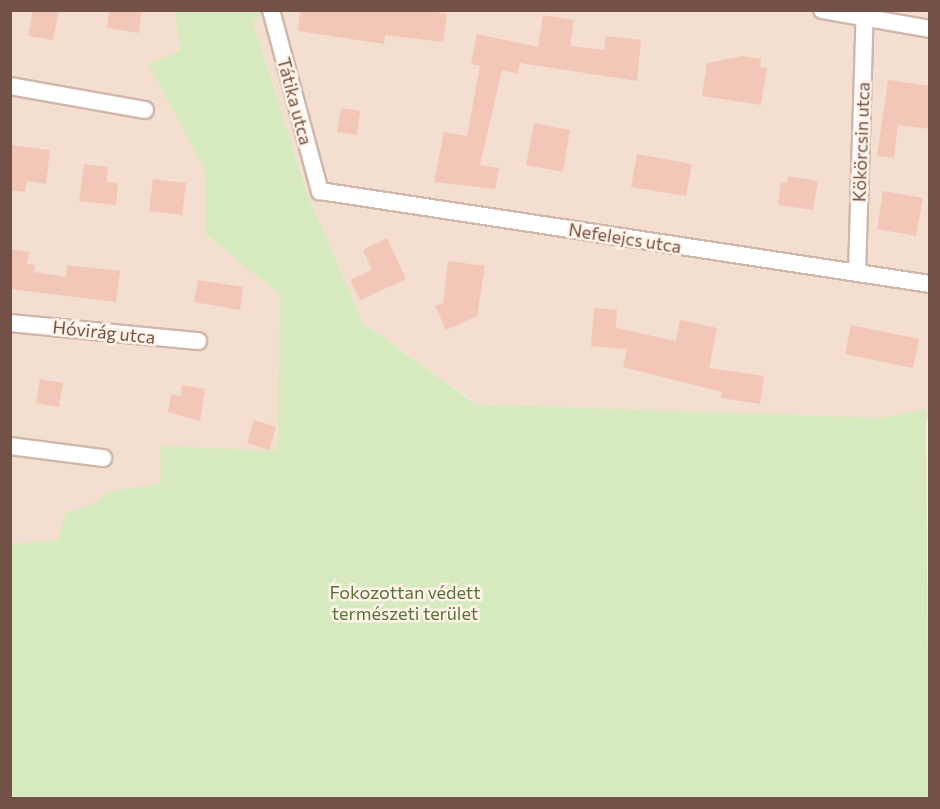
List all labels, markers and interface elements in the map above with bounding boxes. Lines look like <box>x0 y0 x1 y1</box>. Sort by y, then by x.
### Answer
street label: Tátika utca <box>273 55 317 147</box>
street label: Kökörcsin utca <box>848 82 874 202</box>
street label: Nefelejcs utca <box>567 218 683 258</box>
street label: Hóvirág utca <box>52 316 156 348</box>
park label: Fokozottan védett természeti terület <box>329 582 481 624</box>

